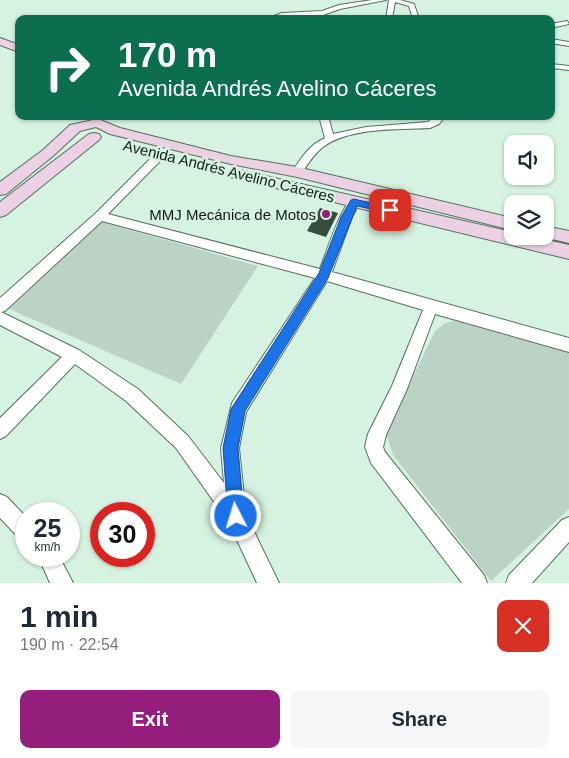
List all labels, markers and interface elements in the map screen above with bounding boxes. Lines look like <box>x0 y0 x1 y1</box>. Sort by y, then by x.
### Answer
icon: right <box>35 35 100 100</box>
text: 170 m <box>118 35 217 74</box>
text: Avenida Andrés Avelino Cáceres <box>118 76 436 101</box>
map controls <box>504 135 554 245</box>
button: sound <box>504 135 554 185</box>
street label: Avenida Andrés Avelino Cáceres <box>122 136 336 206</box>
pin <box>369 189 411 231</box>
button: layers <box>504 195 554 245</box>
icon: arrive <box>376 196 404 224</box>
place label: MMJ Mecánica de Motos <box>149 206 316 223</box>
marker: MMJ Mecánica de Motos <box>320 208 332 220</box>
position arrow <box>209 489 261 541</box>
speed limit sign: 30 <box>90 502 155 567</box>
text: 25 <box>34 514 61 542</box>
text: km/h <box>34 540 61 554</box>
text: 1 min <box>20 600 98 633</box>
button: close <box>497 600 549 652</box>
text: 190 m · 22:54 <box>20 636 119 653</box>
button: Exit <box>20 690 280 748</box>
button: Share <box>290 690 549 748</box>

